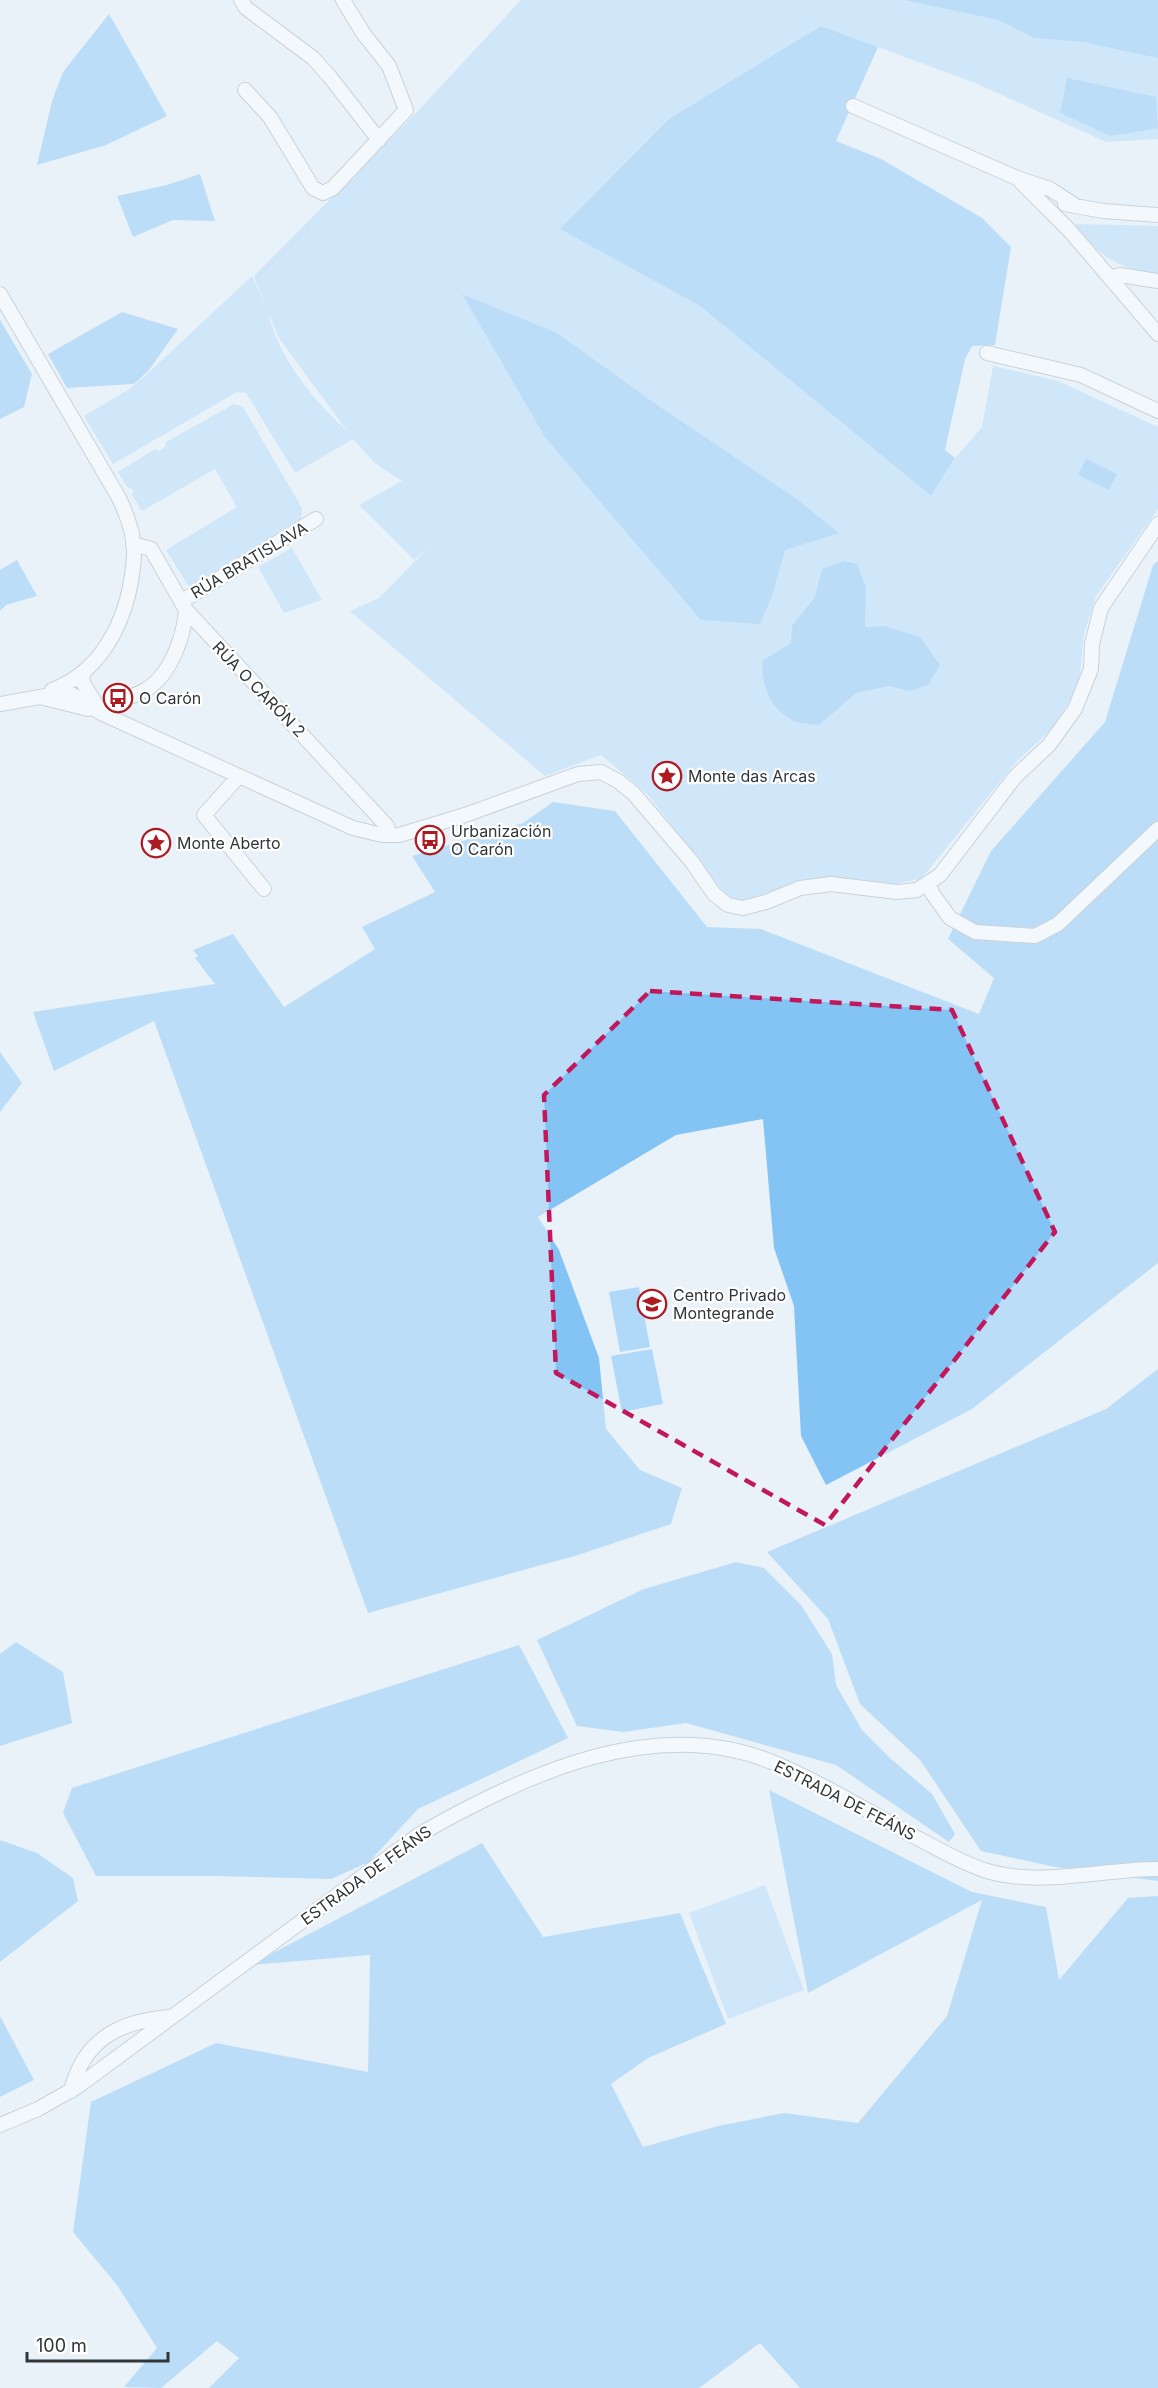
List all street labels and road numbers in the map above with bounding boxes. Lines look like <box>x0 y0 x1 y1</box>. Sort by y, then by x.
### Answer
street label: RÚA BRATISLAVA <box>187 517 311 603</box>
street label: RÚA O CARÓN 2 <box>208 637 310 741</box>
street label: ESTRADA DE FEÁNS <box>771 1756 919 1844</box>
street label: ESTRADA DE FEÁNS <box>297 1821 435 1929</box>

